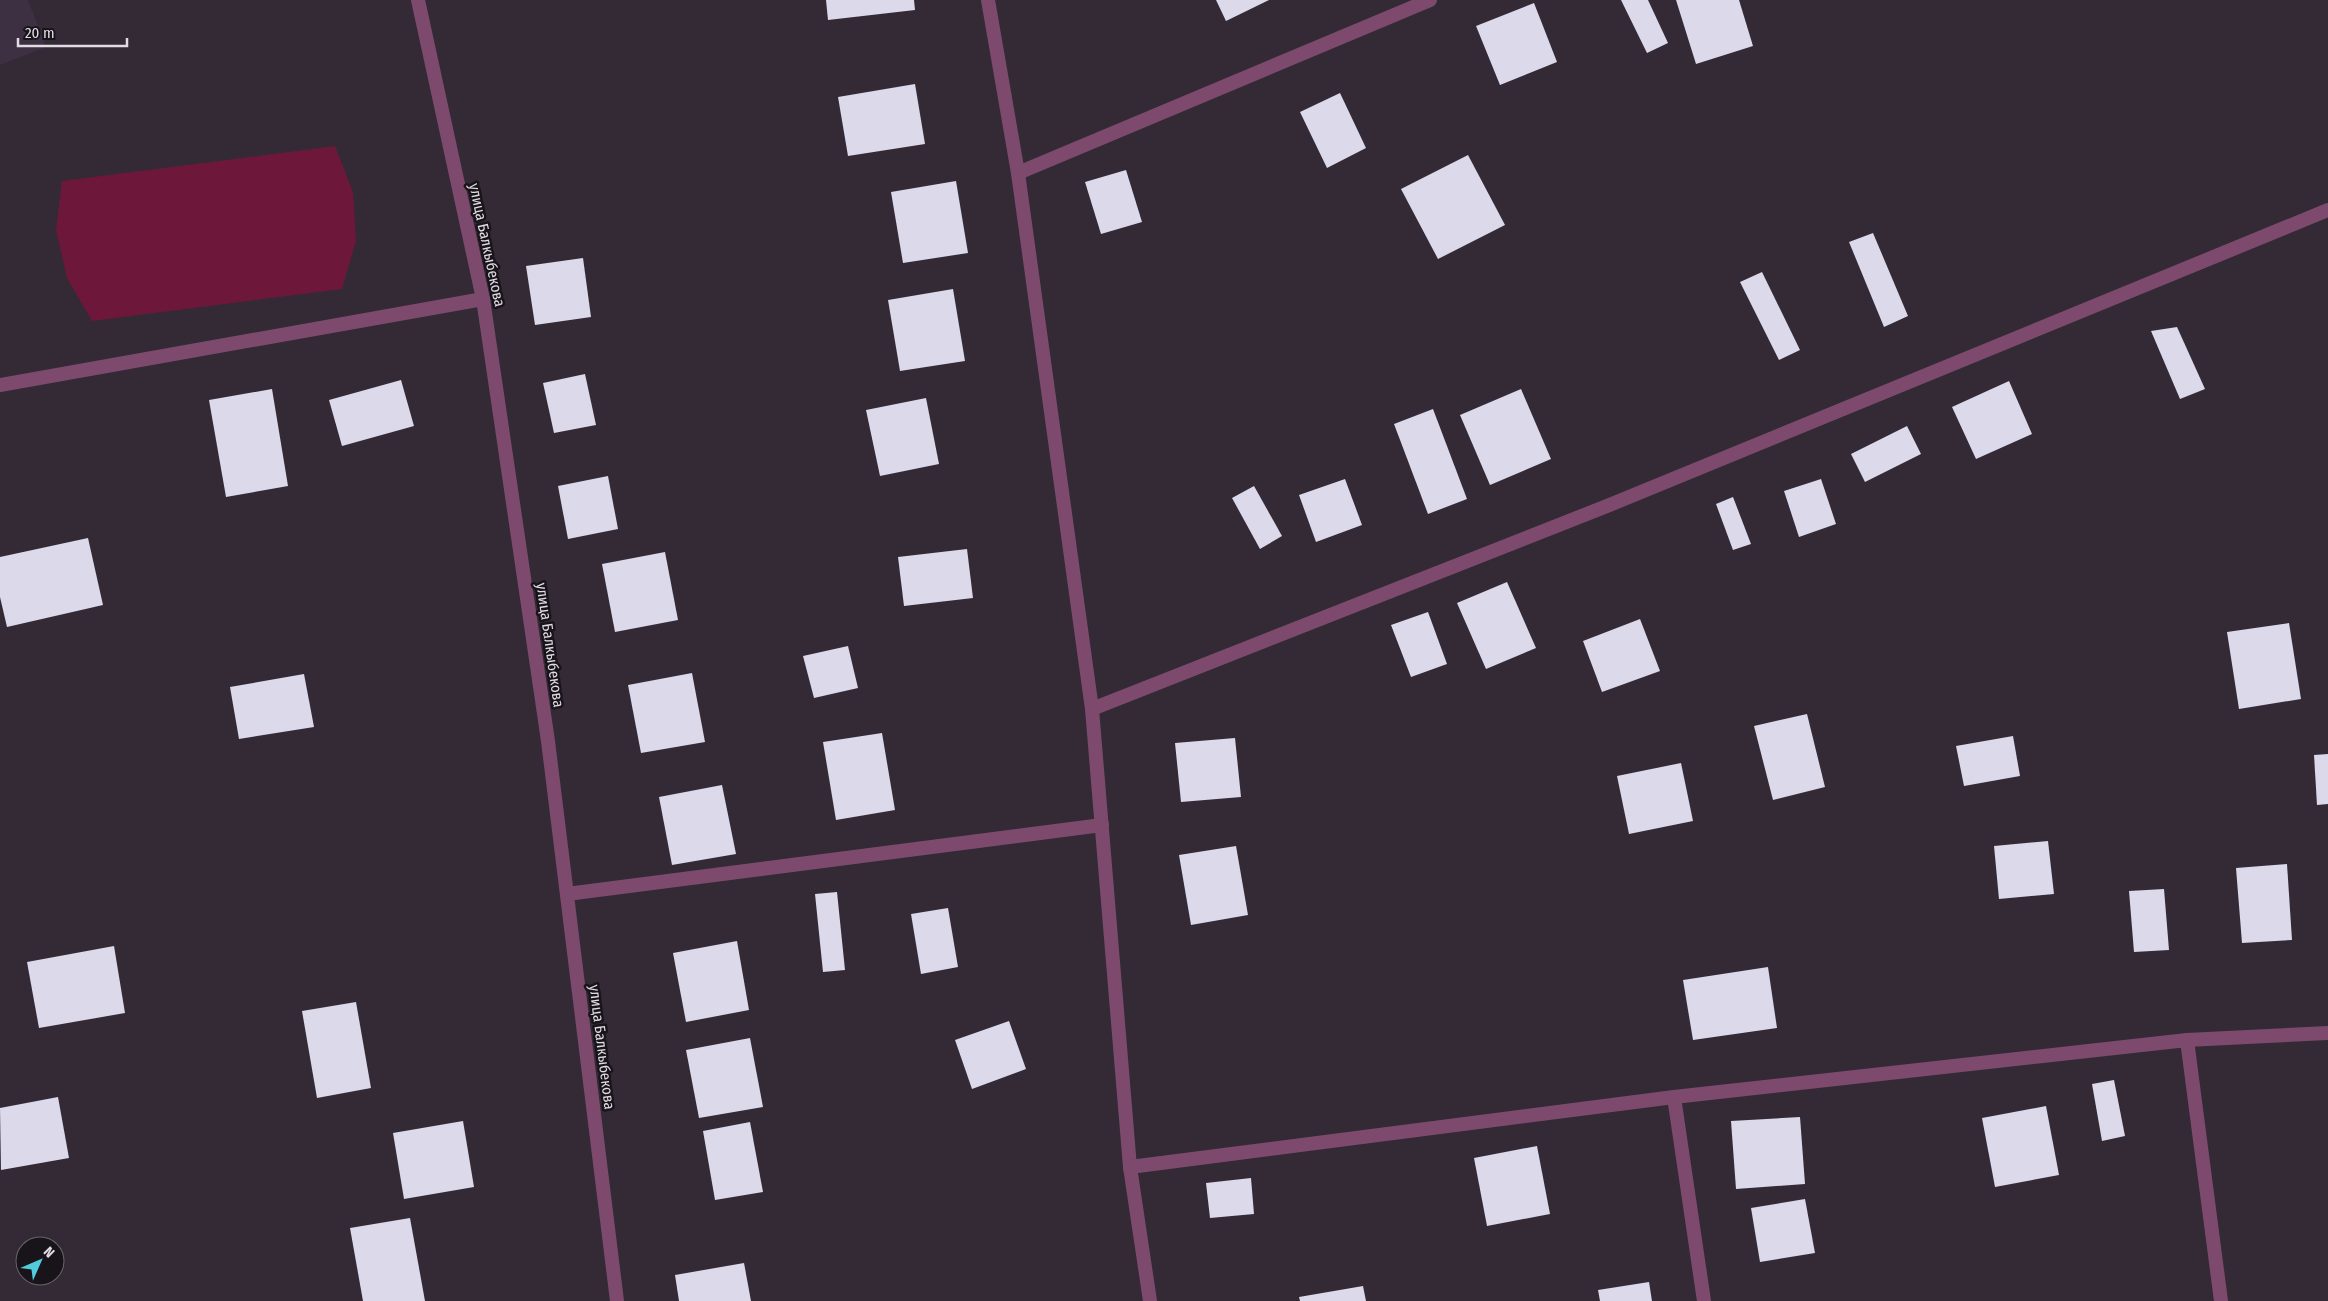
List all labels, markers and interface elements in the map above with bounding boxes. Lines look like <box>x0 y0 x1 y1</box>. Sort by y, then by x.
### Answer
scale bar <box>18 15 126 47</box>
text: 20 m <box>25 24 55 42</box>
street label: улица Балкыбекова <box>465 182 509 308</box>
street label: улица Балкыбекова <box>532 581 568 709</box>
street label: улица Балкыбекова <box>585 983 619 1111</box>
north arrow <box>15 1236 65 1286</box>
text: N <box>40 1243 58 1261</box>

